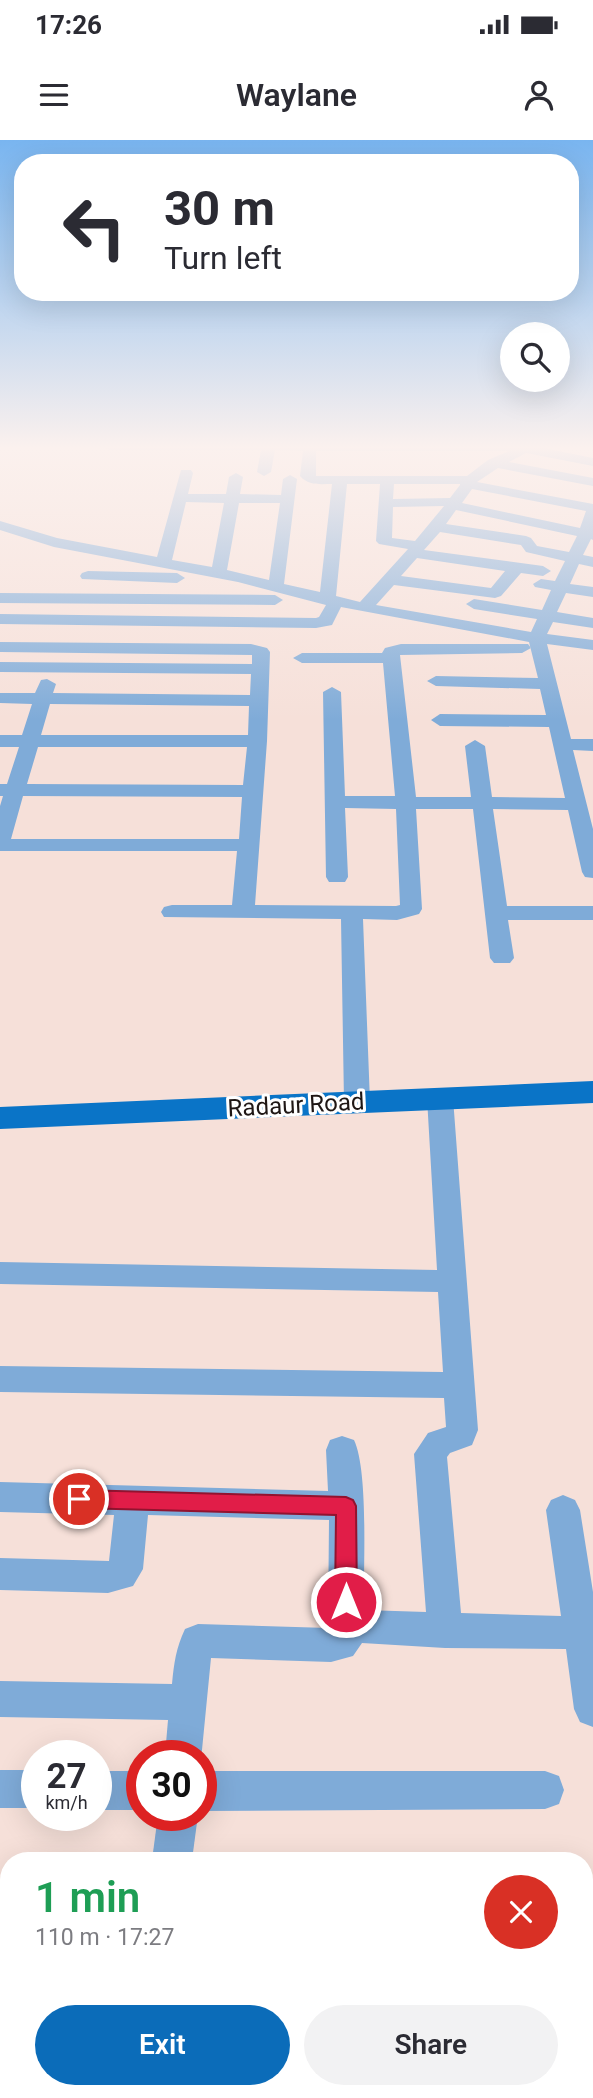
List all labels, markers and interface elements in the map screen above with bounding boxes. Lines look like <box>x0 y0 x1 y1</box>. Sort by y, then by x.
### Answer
text: 17:26 <box>35 10 102 40</box>
icon: menu <box>35 76 73 114</box>
text: Waylane <box>236 76 357 114</box>
icon: person <box>520 76 558 114</box>
text: 30 m <box>164 180 275 237</box>
icon: left <box>49 182 140 273</box>
text: Turn left <box>164 239 282 277</box>
map controls <box>500 322 570 392</box>
button: search <box>500 322 570 392</box>
street label: Radaur Road <box>227 1087 365 1123</box>
pin <box>49 1469 109 1529</box>
icon: arrive <box>60 1480 98 1518</box>
position arrow <box>309 1565 383 1639</box>
speed limit sign: 30 <box>126 1740 217 1831</box>
text: 27 <box>46 1756 87 1797</box>
text: km/h <box>45 1792 88 1813</box>
text: 1 min <box>35 1873 140 1922</box>
button: close <box>484 1875 558 1949</box>
text: 110 m · 17:27 <box>35 1924 174 1951</box>
button: Exit <box>35 2005 290 2085</box>
button: Share <box>304 2005 558 2085</box>

